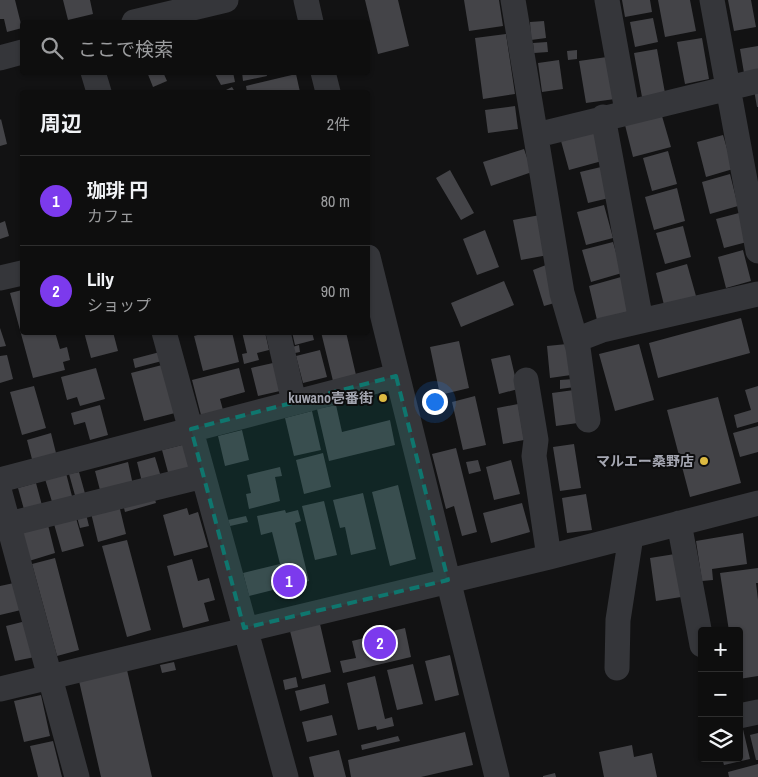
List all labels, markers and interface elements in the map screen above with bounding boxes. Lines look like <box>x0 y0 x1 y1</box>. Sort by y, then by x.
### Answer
search box <box>20 20 370 75</box>
icon: search <box>38 34 66 62</box>
text: ここで検索 <box>78 36 173 62</box>
text: 周辺 <box>40 109 82 138</box>
text: 2件 <box>327 113 350 135</box>
text: 珈琲 円 <box>87 177 148 203</box>
text: 1 <box>52 190 60 212</box>
text: 80 m <box>321 190 350 212</box>
text: カフェ <box>87 205 135 227</box>
text: Lily <box>87 266 114 292</box>
text: 2 <box>52 280 60 302</box>
text: 90 m <box>321 280 350 302</box>
text: ショップ <box>87 294 151 316</box>
place label: kuwano壱番街 <box>288 389 373 407</box>
your location <box>422 389 448 415</box>
marker: kuwano壱番街 <box>377 392 389 404</box>
place label: マルエー桑野店 <box>596 452 694 470</box>
marker: マルエー桑野店 <box>698 455 710 467</box>
pin: 1 <box>273 562 305 600</box>
pin: 2 <box>364 624 396 662</box>
map controls <box>698 627 743 762</box>
button: + <box>698 627 743 672</box>
button: − <box>698 672 743 717</box>
button: layers <box>698 717 743 762</box>

